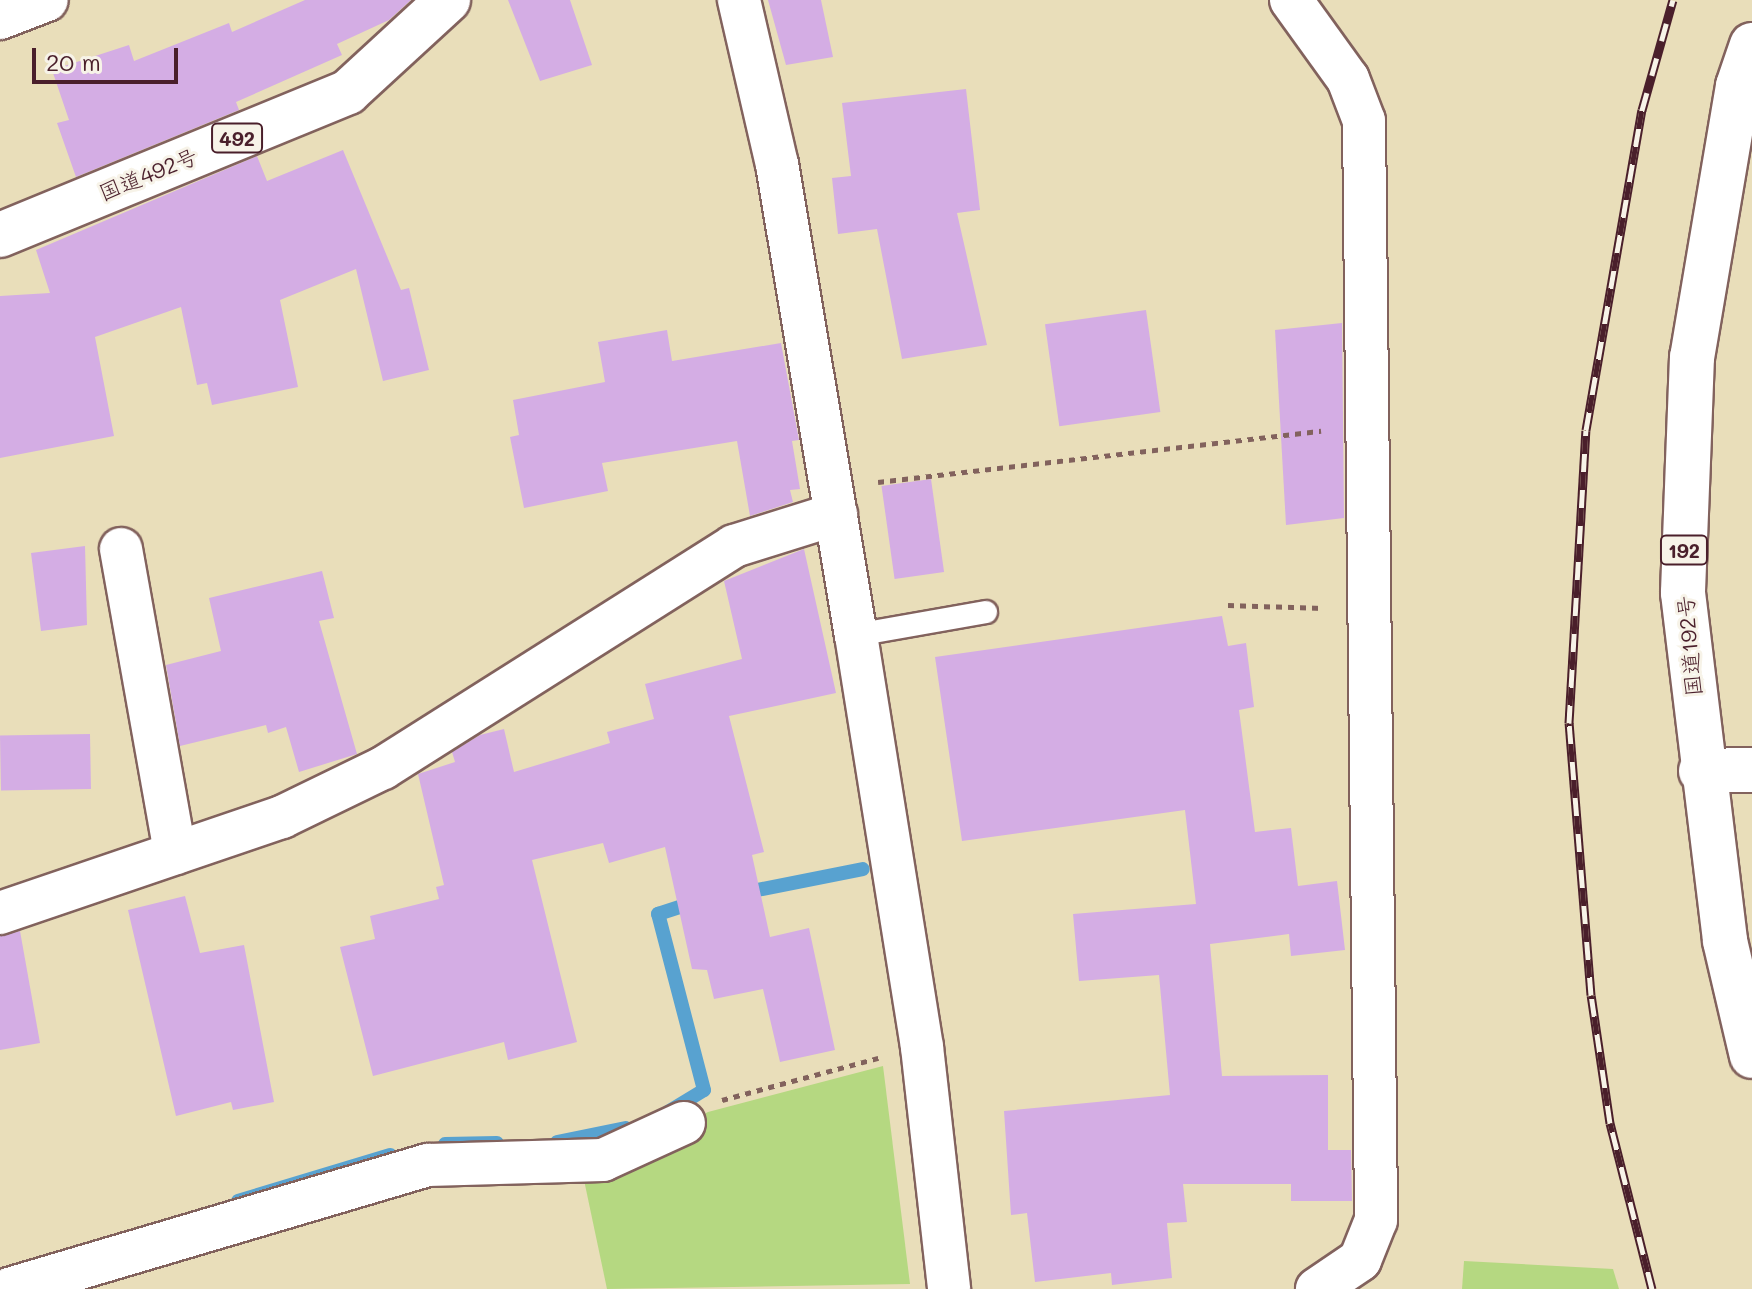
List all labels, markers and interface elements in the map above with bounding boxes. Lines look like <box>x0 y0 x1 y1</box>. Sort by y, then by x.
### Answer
scale bar <box>36 32 182 82</box>
text: 20 m <box>46 46 101 77</box>
road number: 492 <box>211 122 263 154</box>
street label: 国道492号 <box>95 142 201 206</box>
road number: 192 <box>1658 534 1710 566</box>
street label: 国道192号 <box>1671 594 1707 698</box>

